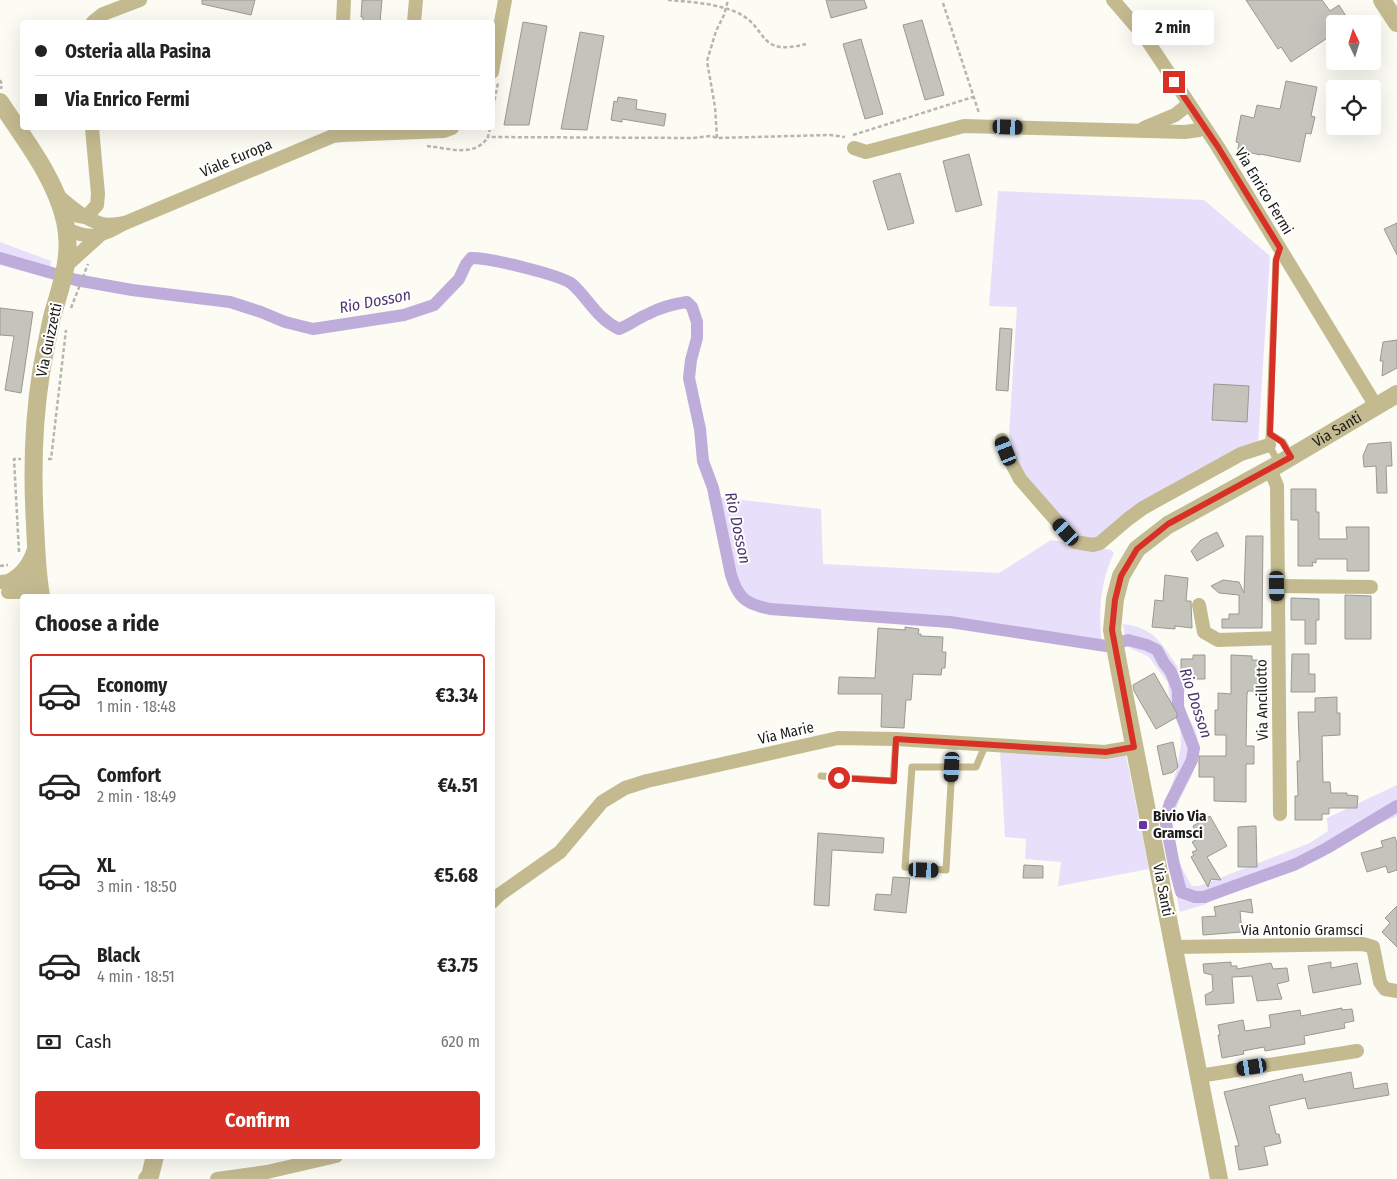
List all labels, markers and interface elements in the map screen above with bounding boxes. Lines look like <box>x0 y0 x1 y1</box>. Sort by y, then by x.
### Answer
callout: 2 min <box>1133 9 1215 44</box>
north arrow <box>1326 15 1381 70</box>
map controls <box>1326 15 1381 135</box>
text: 2 min <box>1155 18 1191 37</box>
text: Osteria alla Pasina <box>65 40 211 63</box>
route end <box>1163 71 1185 93</box>
button: locate <box>1326 80 1381 135</box>
text: Via Enrico Fermi <box>65 88 190 111</box>
car <box>992 119 1023 135</box>
street label: Viale Europa <box>198 135 274 181</box>
street label: Via Enrico Fermi <box>1231 145 1297 237</box>
water label: Rio Dosson <box>338 285 412 317</box>
street label: Via Guizzetti <box>32 301 66 379</box>
street label: Via Santi <box>1309 408 1365 451</box>
car <box>993 434 1018 468</box>
water label: Rio Dosson <box>721 490 755 566</box>
car <box>1050 516 1081 548</box>
car <box>1269 571 1284 601</box>
text: Choose a ride <box>35 610 159 637</box>
street label: Via Ancillotto <box>1252 659 1272 741</box>
water label: Rio Dosson <box>1176 666 1216 740</box>
icon: car <box>37 673 82 718</box>
text: Economy <box>97 674 167 697</box>
text: €3.34 <box>435 684 478 707</box>
text: 1 min · 18:48 <box>97 697 176 716</box>
street label: Via Marie <box>756 718 816 748</box>
car <box>943 752 960 782</box>
icon: car <box>37 763 82 808</box>
text: Comfort <box>97 764 161 787</box>
route start <box>828 767 850 789</box>
text: €4.51 <box>438 774 478 797</box>
text: 2 min · 18:49 <box>97 787 176 806</box>
place label: Bivio Via Gramsci <box>1153 807 1207 842</box>
marker: Bivio Via Gramsci <box>1137 819 1149 831</box>
icon: car <box>37 853 82 898</box>
text: XL <box>97 854 116 877</box>
car <box>908 862 939 878</box>
street label: Via Santi <box>1149 862 1177 918</box>
text: €5.68 <box>434 864 478 887</box>
text: 3 min · 18:50 <box>97 877 177 896</box>
street label: Via Antonio Gramsci <box>1241 921 1363 939</box>
icon: car <box>37 943 82 988</box>
text: Black <box>97 944 140 967</box>
text: €3.75 <box>437 954 478 977</box>
text: 4 min · 18:51 <box>97 967 175 986</box>
icon: cash <box>35 1028 63 1056</box>
text: Cash <box>75 1030 112 1053</box>
text: 620 m <box>441 1032 480 1051</box>
car <box>1236 1057 1267 1077</box>
button: Confirm <box>35 1091 480 1149</box>

